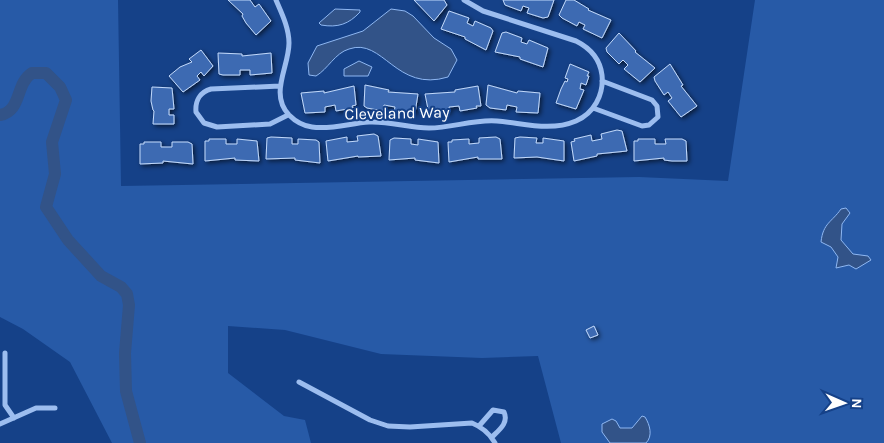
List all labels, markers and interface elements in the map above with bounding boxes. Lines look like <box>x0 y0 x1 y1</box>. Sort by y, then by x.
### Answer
street label: Cleveland Way <box>344 103 450 123</box>
north arrow <box>819 378 869 428</box>
text: N <box>848 398 865 409</box>

